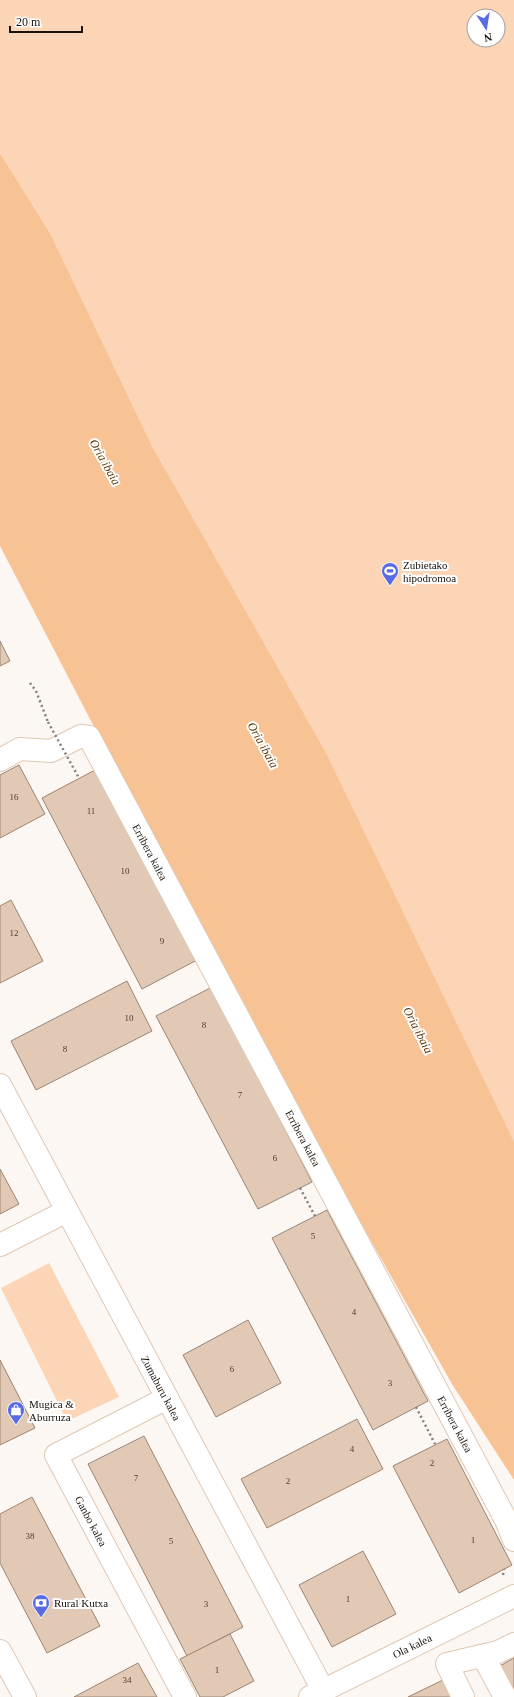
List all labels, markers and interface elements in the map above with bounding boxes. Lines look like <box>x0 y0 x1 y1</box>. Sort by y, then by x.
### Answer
scale bar <box>10 8 82 34</box>
north arrow <box>466 8 506 48</box>
text: 20 m <box>16 15 41 29</box>
text: N <box>483 31 493 44</box>
water label: Oria ibaia <box>87 437 123 487</box>
place label: Zubietako hipodromoa <box>403 559 456 584</box>
sports icon: Zubietako hipodromoa <box>380 561 400 586</box>
water label: Oria ibaia <box>245 720 281 770</box>
house number: 16 <box>10 792 19 802</box>
house number: 11 <box>87 806 95 816</box>
street label: Erribera kalea <box>130 822 170 882</box>
house number: 10 <box>121 866 130 876</box>
house number: 12 <box>10 928 19 938</box>
house number: 9 <box>160 936 165 946</box>
water label: Oria ibaia <box>400 1004 436 1056</box>
house number: 10 <box>125 1013 134 1023</box>
house number: 8 <box>202 1020 207 1030</box>
house number: 8 <box>63 1044 68 1054</box>
house number: 7 <box>238 1090 243 1100</box>
street label: Erribera kalea <box>283 1108 323 1168</box>
house number: 6 <box>273 1153 278 1163</box>
house number: 5 <box>311 1231 316 1241</box>
house number: 4 <box>352 1307 357 1317</box>
street label: Zumaburu kalea <box>139 1353 183 1423</box>
house number: 6 <box>230 1364 235 1374</box>
house number: 3 <box>388 1378 393 1388</box>
street label: Erribera kalea <box>435 1394 475 1454</box>
place label: Mugica & Aburruza <box>29 1398 74 1423</box>
shop icon: Mugica & Aburruza <box>6 1400 26 1425</box>
house number: 4 <box>350 1444 355 1454</box>
house number: 2 <box>430 1458 434 1468</box>
house number: 7 <box>134 1473 139 1483</box>
house number: 2 <box>286 1476 290 1486</box>
street label: Ganbo kalea <box>73 1494 109 1548</box>
house number: 38 <box>26 1531 35 1541</box>
house number: 1 <box>471 1535 475 1545</box>
house number: 5 <box>169 1536 174 1546</box>
bank icon: Rural Kutxa <box>31 1593 51 1618</box>
house number: 1 <box>346 1594 350 1604</box>
place label: Rural Kutxa <box>54 1597 108 1609</box>
house number: 3 <box>204 1599 209 1609</box>
street label: Ola kalea <box>391 1631 434 1661</box>
house number: 1 <box>215 1665 219 1675</box>
house number: 34 <box>123 1675 132 1685</box>

